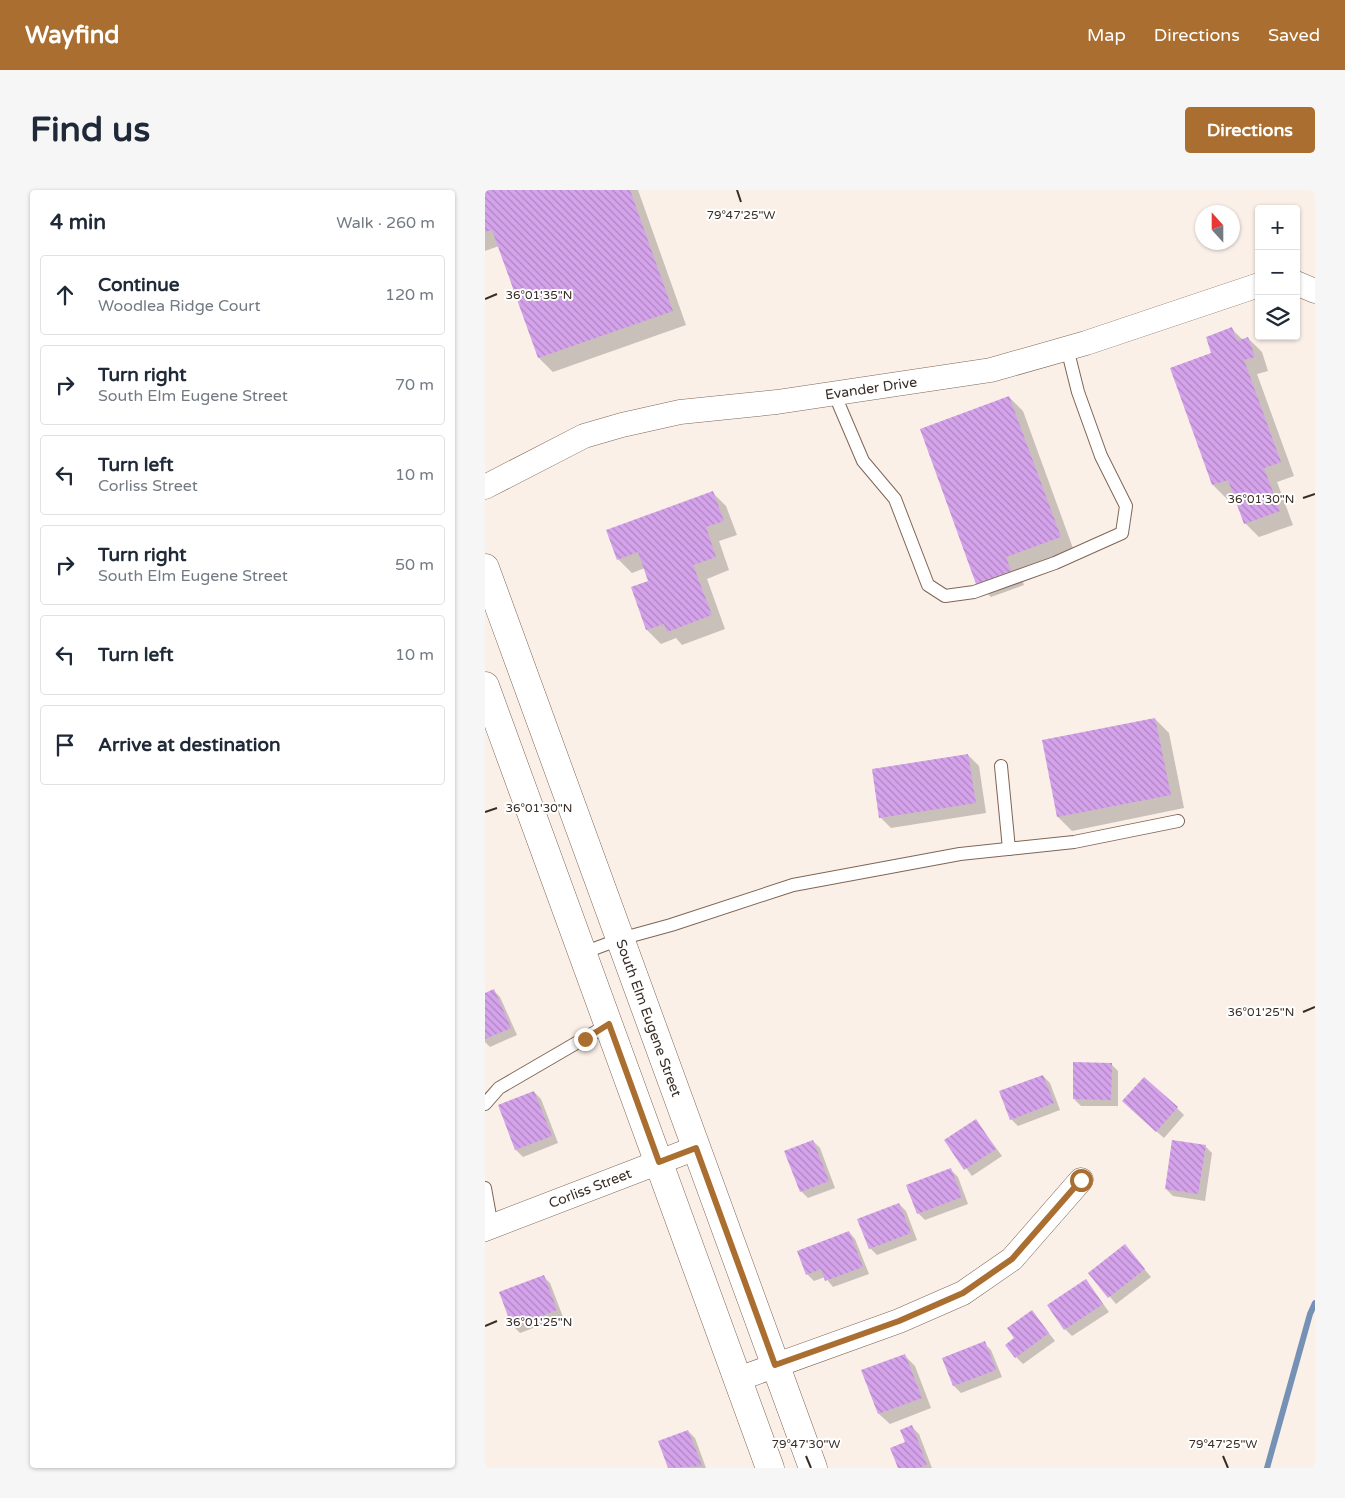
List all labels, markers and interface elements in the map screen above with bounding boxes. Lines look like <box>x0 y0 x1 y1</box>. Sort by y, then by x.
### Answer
text: Wayfind <box>25 21 120 50</box>
text: Map <box>1087 24 1126 46</box>
text: Directions <box>1154 24 1240 46</box>
text: Saved <box>1268 24 1320 46</box>
button: Directions <box>1185 107 1315 153</box>
text: Find us <box>30 109 150 151</box>
north arrow <box>1195 205 1240 250</box>
map controls <box>1255 205 1300 340</box>
button: + <box>1255 205 1300 250</box>
text: 79°47'25"W <box>706 208 776 222</box>
text: 4 min <box>50 210 106 235</box>
text: Walk · 260 m <box>336 213 435 233</box>
button: − <box>1255 250 1300 295</box>
text: Continue <box>98 274 180 296</box>
icon: ahead <box>51 281 79 309</box>
text: 120 m <box>385 285 434 305</box>
text: 36°01'35"N <box>506 288 572 302</box>
button: layers <box>1255 295 1300 340</box>
text: Woodlea Ridge Court <box>98 296 261 316</box>
text: Turn right <box>98 364 186 386</box>
icon: right <box>51 371 79 399</box>
street label: Evander Drive <box>824 374 918 403</box>
text: 70 m <box>395 375 434 395</box>
text: South Elm Eugene Street <box>98 386 288 406</box>
text: Turn left <box>98 454 174 476</box>
icon: left <box>51 461 79 489</box>
text: 10 m <box>395 465 434 485</box>
text: Corliss Street <box>98 476 198 496</box>
text: 36°01'30"N <box>1228 492 1294 506</box>
text: Turn right <box>98 544 186 566</box>
icon: right <box>51 551 79 579</box>
text: 50 m <box>395 555 434 575</box>
text: South Elm Eugene Street <box>98 566 288 586</box>
icon: left <box>51 641 79 669</box>
text: Turn left <box>98 644 174 666</box>
text: 10 m <box>395 645 434 665</box>
icon: arrive <box>51 731 79 759</box>
text: Arrive at destination <box>98 734 281 756</box>
text: 36°01'30"N <box>506 801 572 815</box>
street label: South Elm Eugene Street <box>612 937 685 1100</box>
text: 36°01'25"N <box>1228 1005 1294 1019</box>
route end <box>574 1028 597 1051</box>
street label: Corliss Street <box>546 1165 635 1212</box>
route start <box>1070 1169 1093 1192</box>
text: 36°01'25"N <box>506 1315 572 1329</box>
text: 79°47'30"W <box>771 1437 841 1451</box>
text: 79°47'25"W <box>1188 1437 1258 1451</box>

